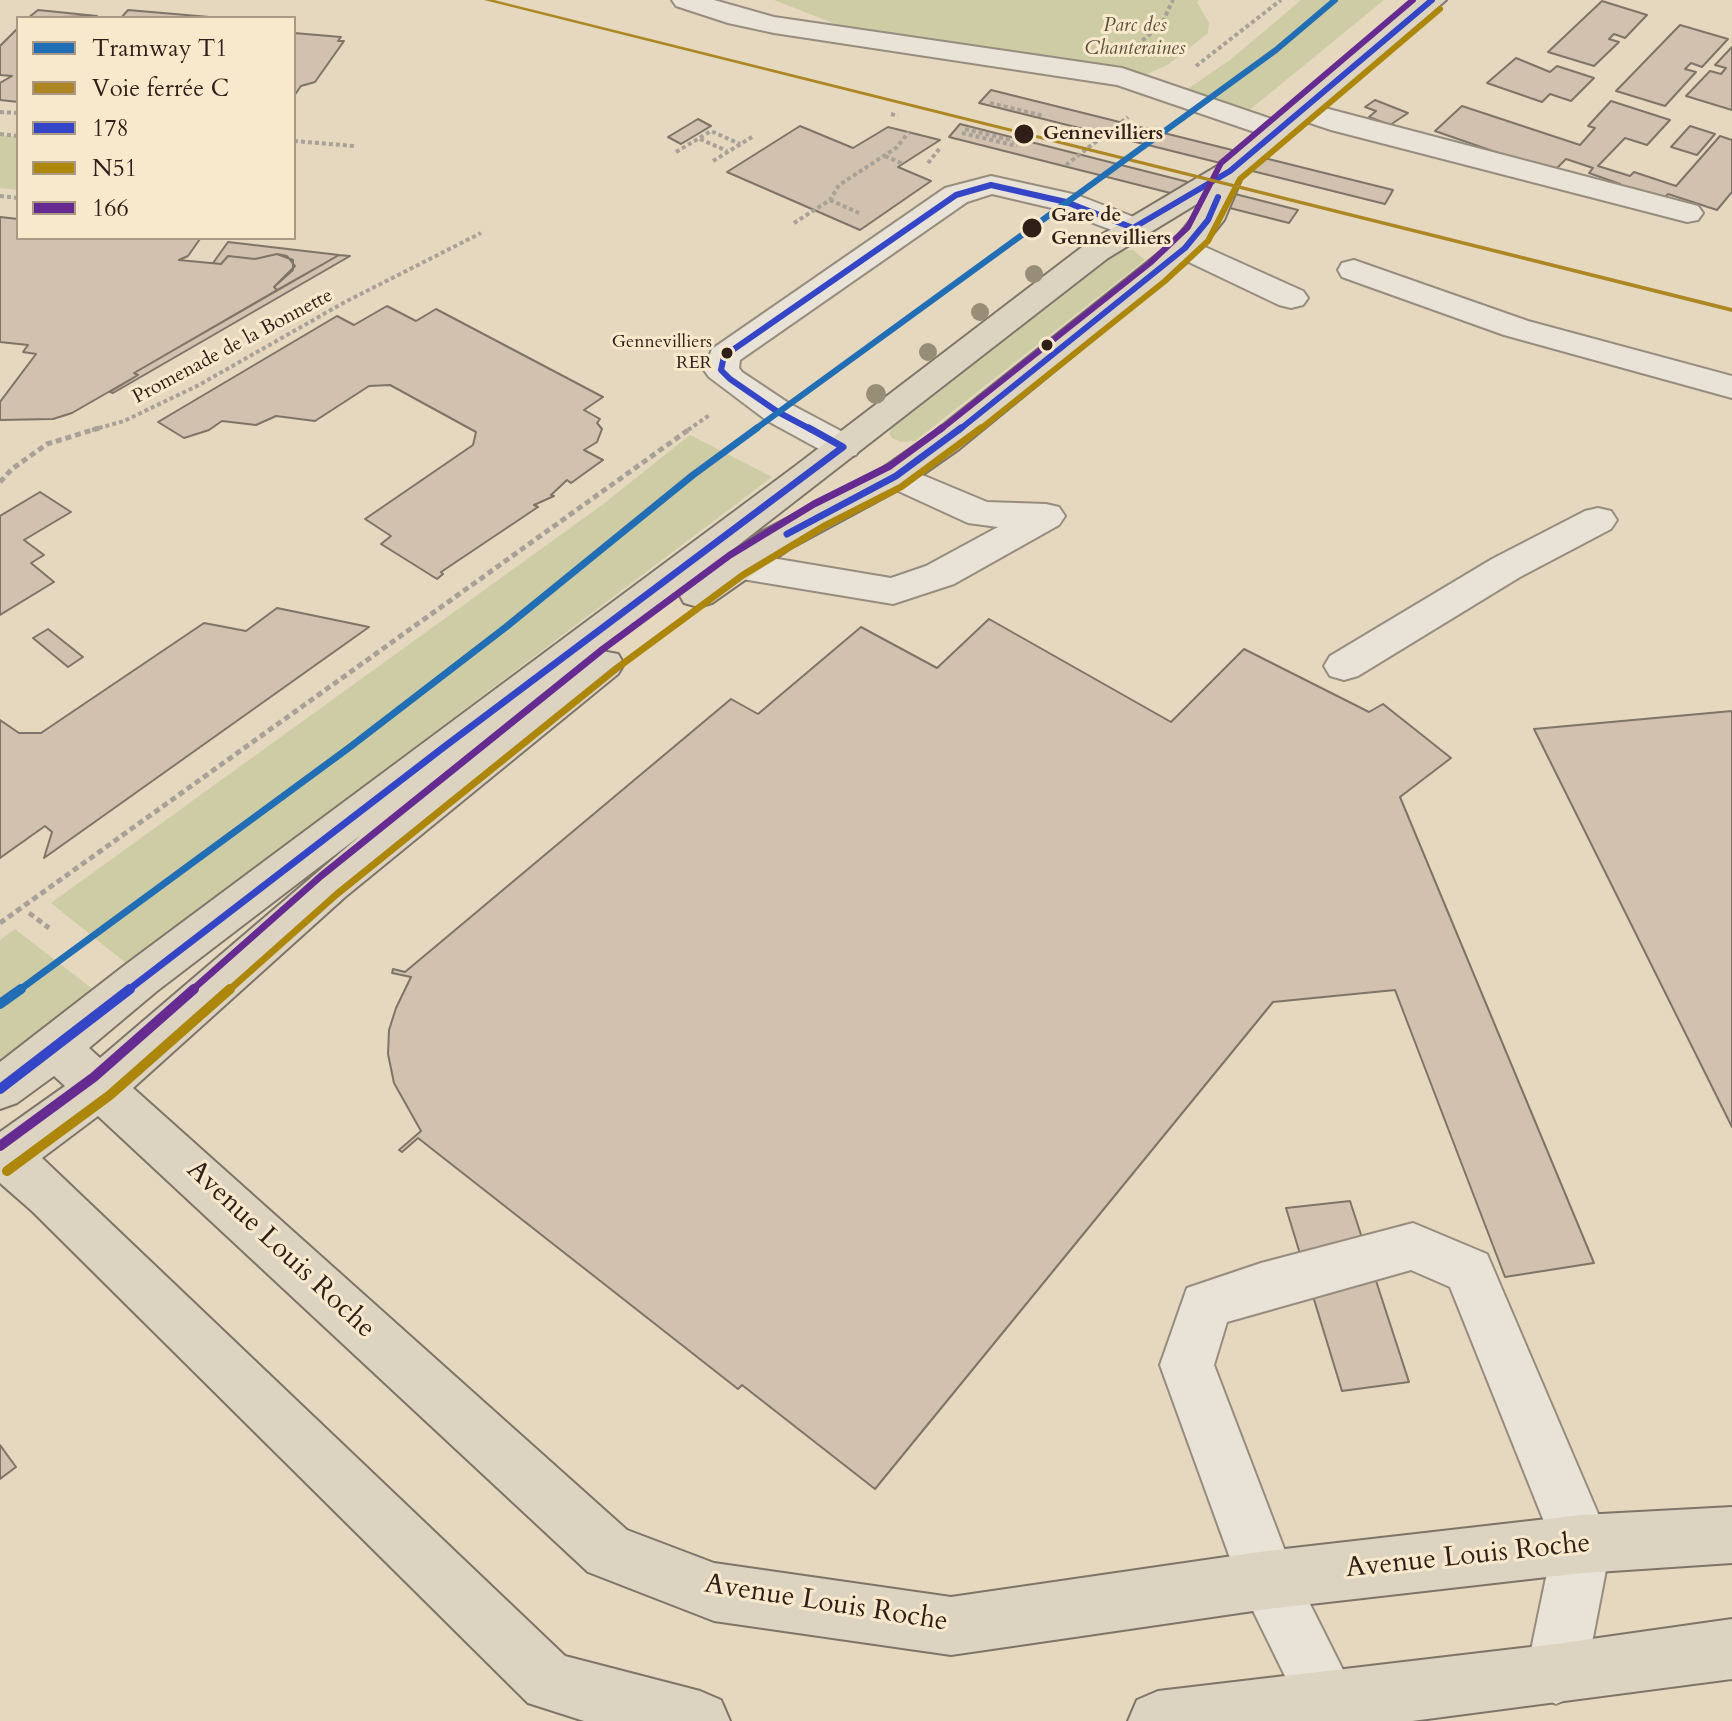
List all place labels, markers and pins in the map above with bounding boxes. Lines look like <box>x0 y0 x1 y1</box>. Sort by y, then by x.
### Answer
marker: Gennevilliers <box>1012 122 1036 146</box>
place label: Gennevilliers <box>1043 122 1163 146</box>
place label: Gare de Gennevilliers <box>1051 204 1171 251</box>
marker: Gare de Gennevilliers <box>1020 216 1044 240</box>
place label: Gennevilliers RER <box>612 332 712 374</box>
unlabelled marker <box>1039 337 1055 353</box>
marker: Gennevilliers RER <box>719 345 735 361</box>

